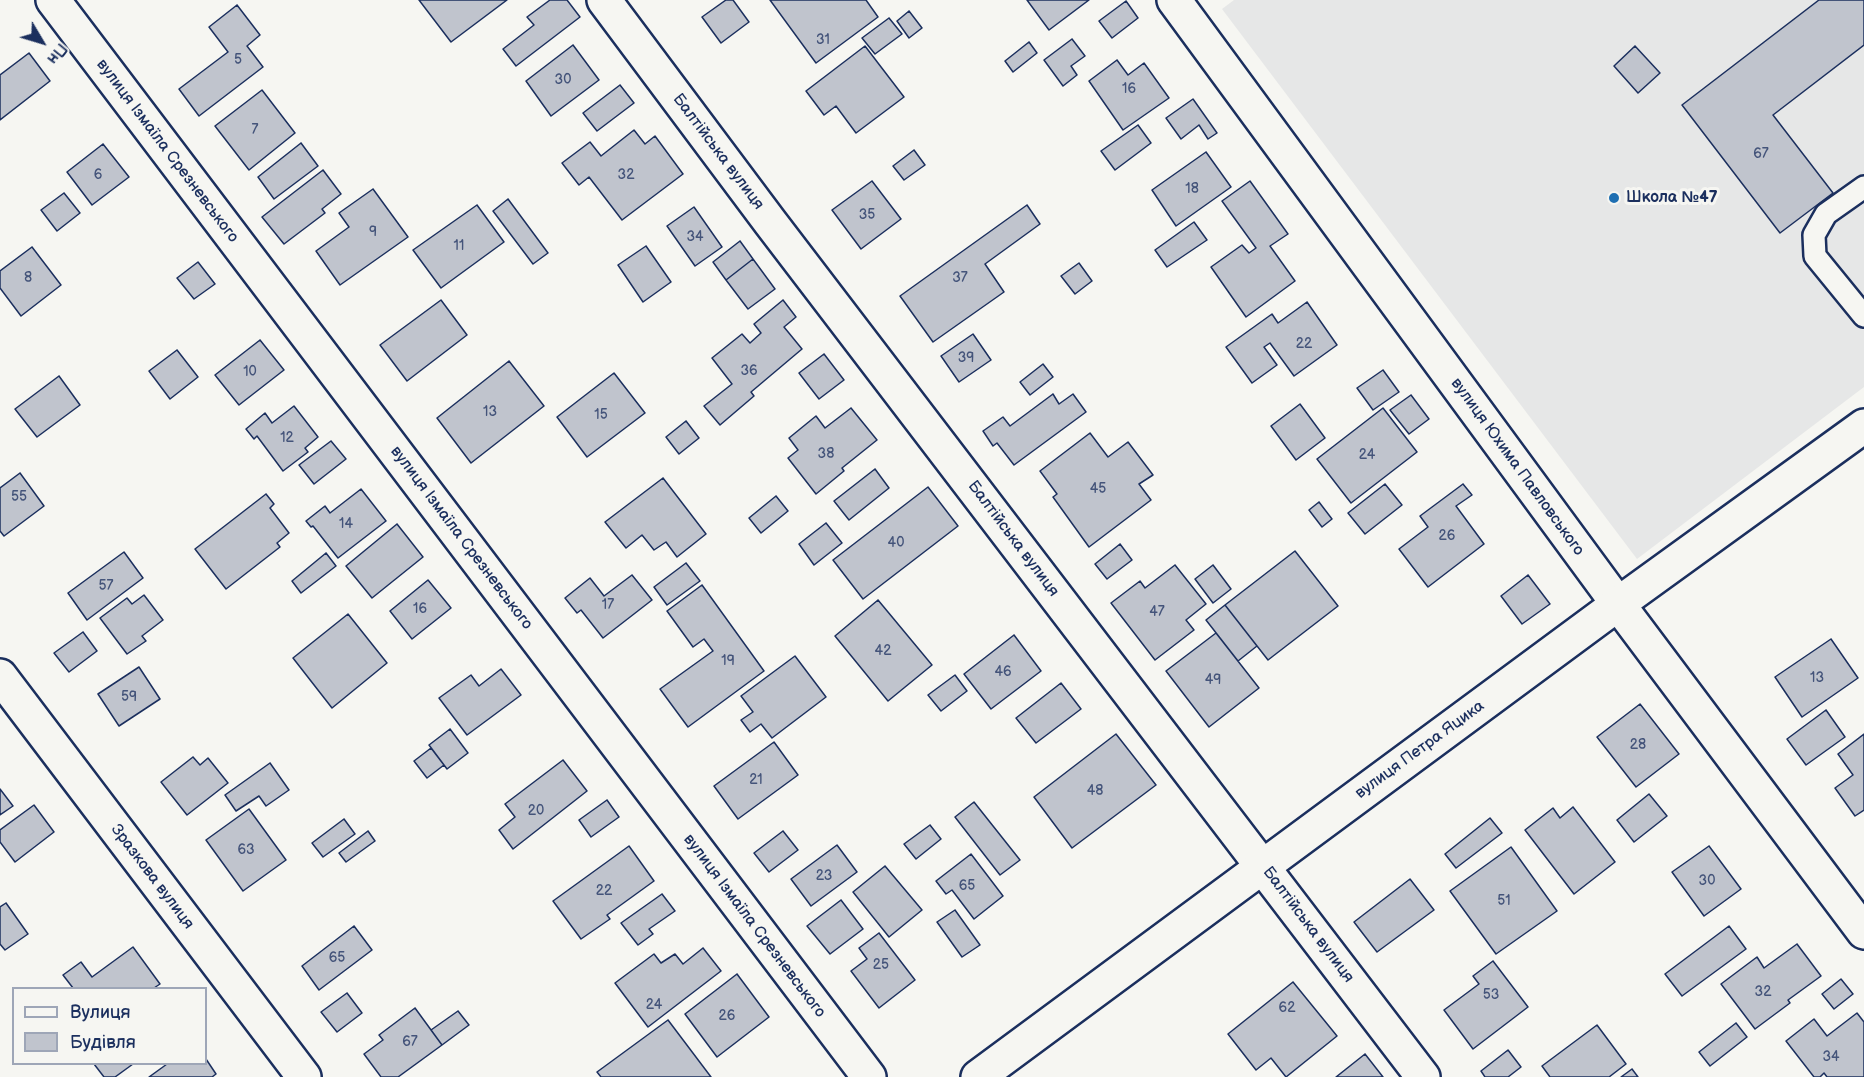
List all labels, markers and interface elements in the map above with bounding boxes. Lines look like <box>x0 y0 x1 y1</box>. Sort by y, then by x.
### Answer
north arrow <box>12 12 72 72</box>
house number: 31 <box>816 32 830 48</box>
text: Пн <box>43 39 71 68</box>
house number: 5 <box>234 52 242 68</box>
street label: вулиця Ізмаїла Срезневського <box>92 56 242 246</box>
house number: 30 <box>555 72 571 88</box>
house number: 16 <box>1122 81 1136 97</box>
street label: Балтійська вулиця <box>668 90 768 214</box>
house number: 7 <box>252 122 258 138</box>
house number: 67 <box>1753 146 1769 162</box>
house number: 6 <box>94 167 102 183</box>
house number: 32 <box>618 167 634 183</box>
house number: 18 <box>1185 181 1199 197</box>
place label: Школа №47 <box>1626 188 1718 208</box>
marker: Школа №47 <box>1607 191 1621 205</box>
house number: 35 <box>859 207 875 223</box>
house number: 9 <box>369 224 377 240</box>
house number: 34 <box>686 229 704 245</box>
house number: 11 <box>454 238 464 254</box>
house number: 8 <box>24 270 32 286</box>
house number: 37 <box>952 270 968 286</box>
house number: 22 <box>1296 336 1312 352</box>
house number: 39 <box>958 350 974 366</box>
house number: 36 <box>740 363 758 379</box>
house number: 10 <box>243 364 257 380</box>
street label: вулиця Юхима Павловського <box>1446 374 1588 560</box>
house number: 13 <box>483 404 497 420</box>
house number: 15 <box>594 407 608 423</box>
house number: 12 <box>280 430 294 446</box>
street label: вулиця Ізмаїла Срезневського <box>386 443 536 633</box>
house number: 38 <box>818 446 834 462</box>
house number: 24 <box>1359 447 1375 463</box>
street label: Балтійська вулиця <box>963 477 1063 601</box>
house number: 45 <box>1090 481 1106 497</box>
house number: 55 <box>11 489 27 505</box>
house number: 14 <box>339 516 353 532</box>
house number: 26 <box>1439 528 1455 544</box>
house number: 40 <box>888 535 904 551</box>
house number: 57 <box>99 578 113 594</box>
house number: 17 <box>602 597 614 613</box>
house number: 16 <box>413 601 427 617</box>
house number: 47 <box>1149 604 1165 620</box>
house number: 42 <box>875 643 891 659</box>
house number: 19 <box>721 653 735 669</box>
house number: 46 <box>994 664 1012 680</box>
house number: 13 <box>1810 670 1824 686</box>
house number: 49 <box>1205 672 1221 688</box>
house number: 59 <box>121 689 137 705</box>
street label: вулиця Петра Яцика <box>1352 697 1488 803</box>
house number: 28 <box>1630 737 1646 753</box>
house number: 21 <box>749 772 763 788</box>
house number: 48 <box>1087 783 1103 799</box>
house number: 20 <box>528 803 544 819</box>
street label: Зразкова вулиця <box>106 821 198 933</box>
street label: вулиця Ізмаїла Срезневського <box>679 831 829 1021</box>
house number: 63 <box>237 842 255 858</box>
street label: Балтійська вулиця <box>1258 863 1358 987</box>
house number: 23 <box>816 868 832 884</box>
house number: 30 <box>1699 873 1715 889</box>
house number: 65 <box>959 878 975 894</box>
house number: 22 <box>596 883 612 899</box>
house number: 51 <box>1497 893 1511 909</box>
house number: 65 <box>329 950 345 966</box>
house number: 25 <box>873 957 889 973</box>
house number: 32 <box>1755 984 1771 1000</box>
legend <box>12 987 207 1065</box>
house number: 53 <box>1483 987 1499 1003</box>
house number: 24 <box>646 997 662 1013</box>
house number: 62 <box>1279 1000 1295 1016</box>
text: Вулиця <box>70 1002 131 1023</box>
house number: 26 <box>719 1008 735 1024</box>
text: Будівля <box>70 1032 136 1053</box>
house number: 67 <box>402 1034 418 1050</box>
house number: 34 <box>1822 1049 1840 1065</box>

